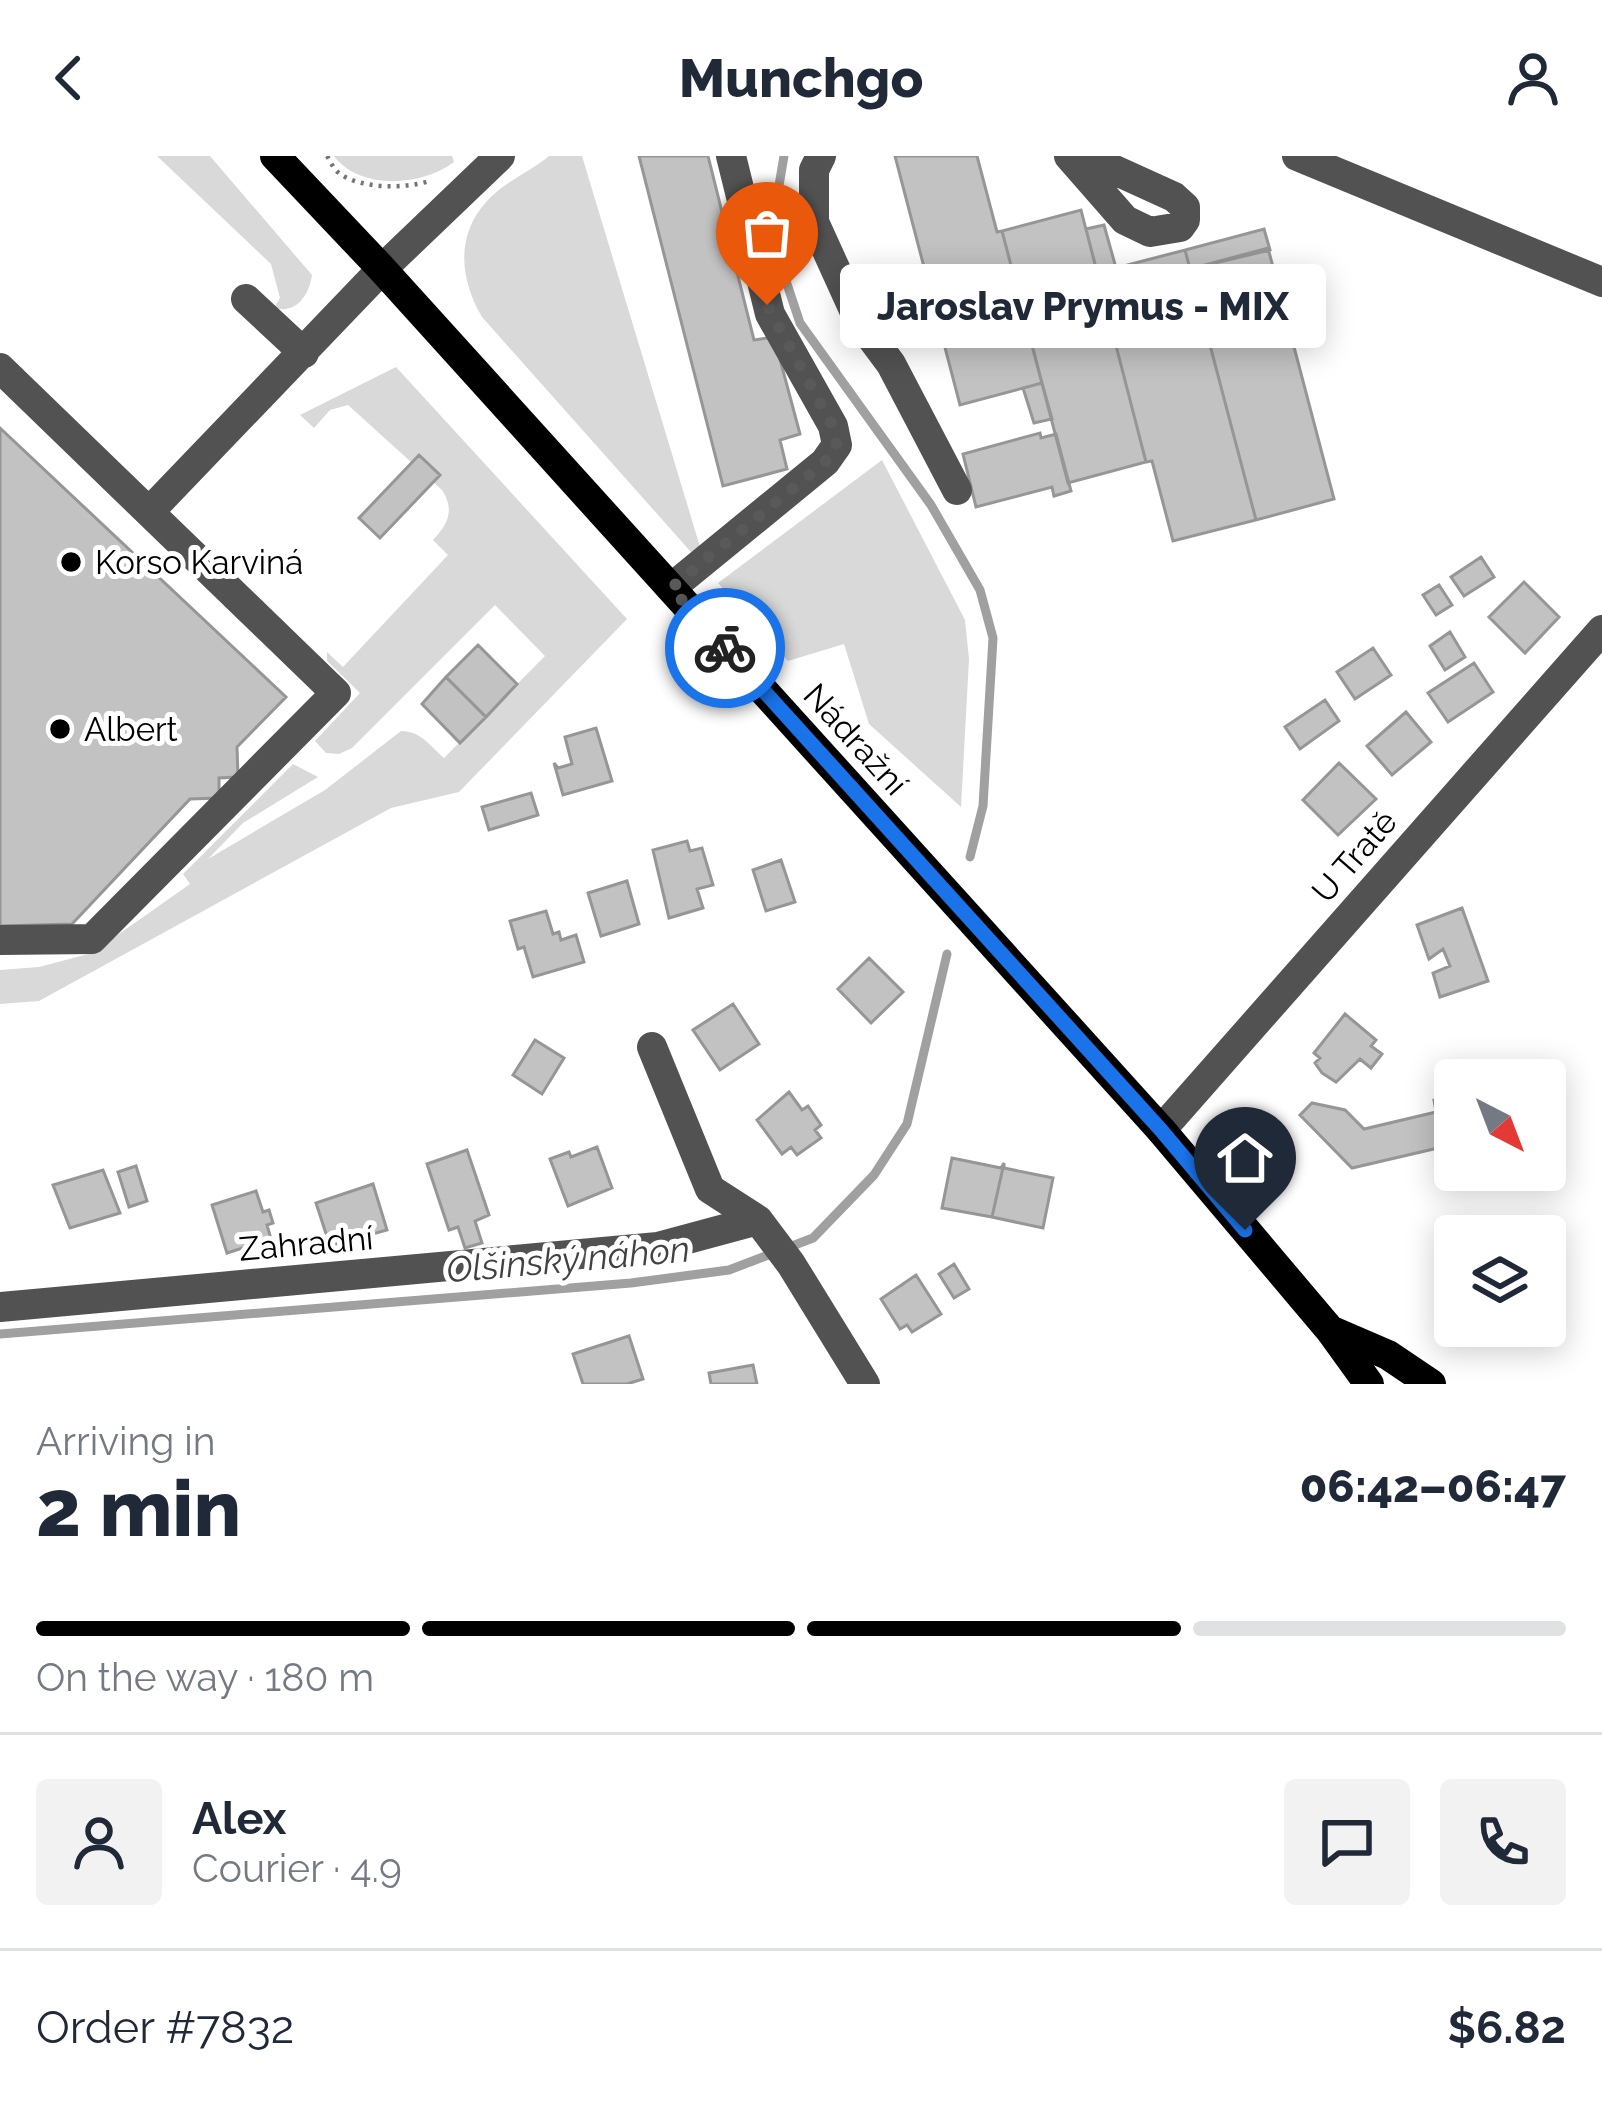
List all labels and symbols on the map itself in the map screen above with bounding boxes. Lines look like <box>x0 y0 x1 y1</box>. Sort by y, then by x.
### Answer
pin <box>716 182 818 305</box>
callout: Jaroslav Prymus - MIX <box>839 263 1325 347</box>
place label: Korso Karviná <box>95 543 303 582</box>
marker: Korso Karviná <box>58 549 84 575</box>
courier <box>665 588 785 708</box>
street label: Nádražní <box>796 676 916 804</box>
place label: Albert <box>84 710 178 749</box>
marker: Albert <box>47 716 73 742</box>
street label: U Tratě <box>1304 802 1405 910</box>
north arrow <box>1434 1059 1566 1191</box>
pin <box>1194 1107 1296 1230</box>
street label: Zahradní <box>237 1218 376 1269</box>
water label: Olšinský náhon <box>445 1227 691 1291</box>

